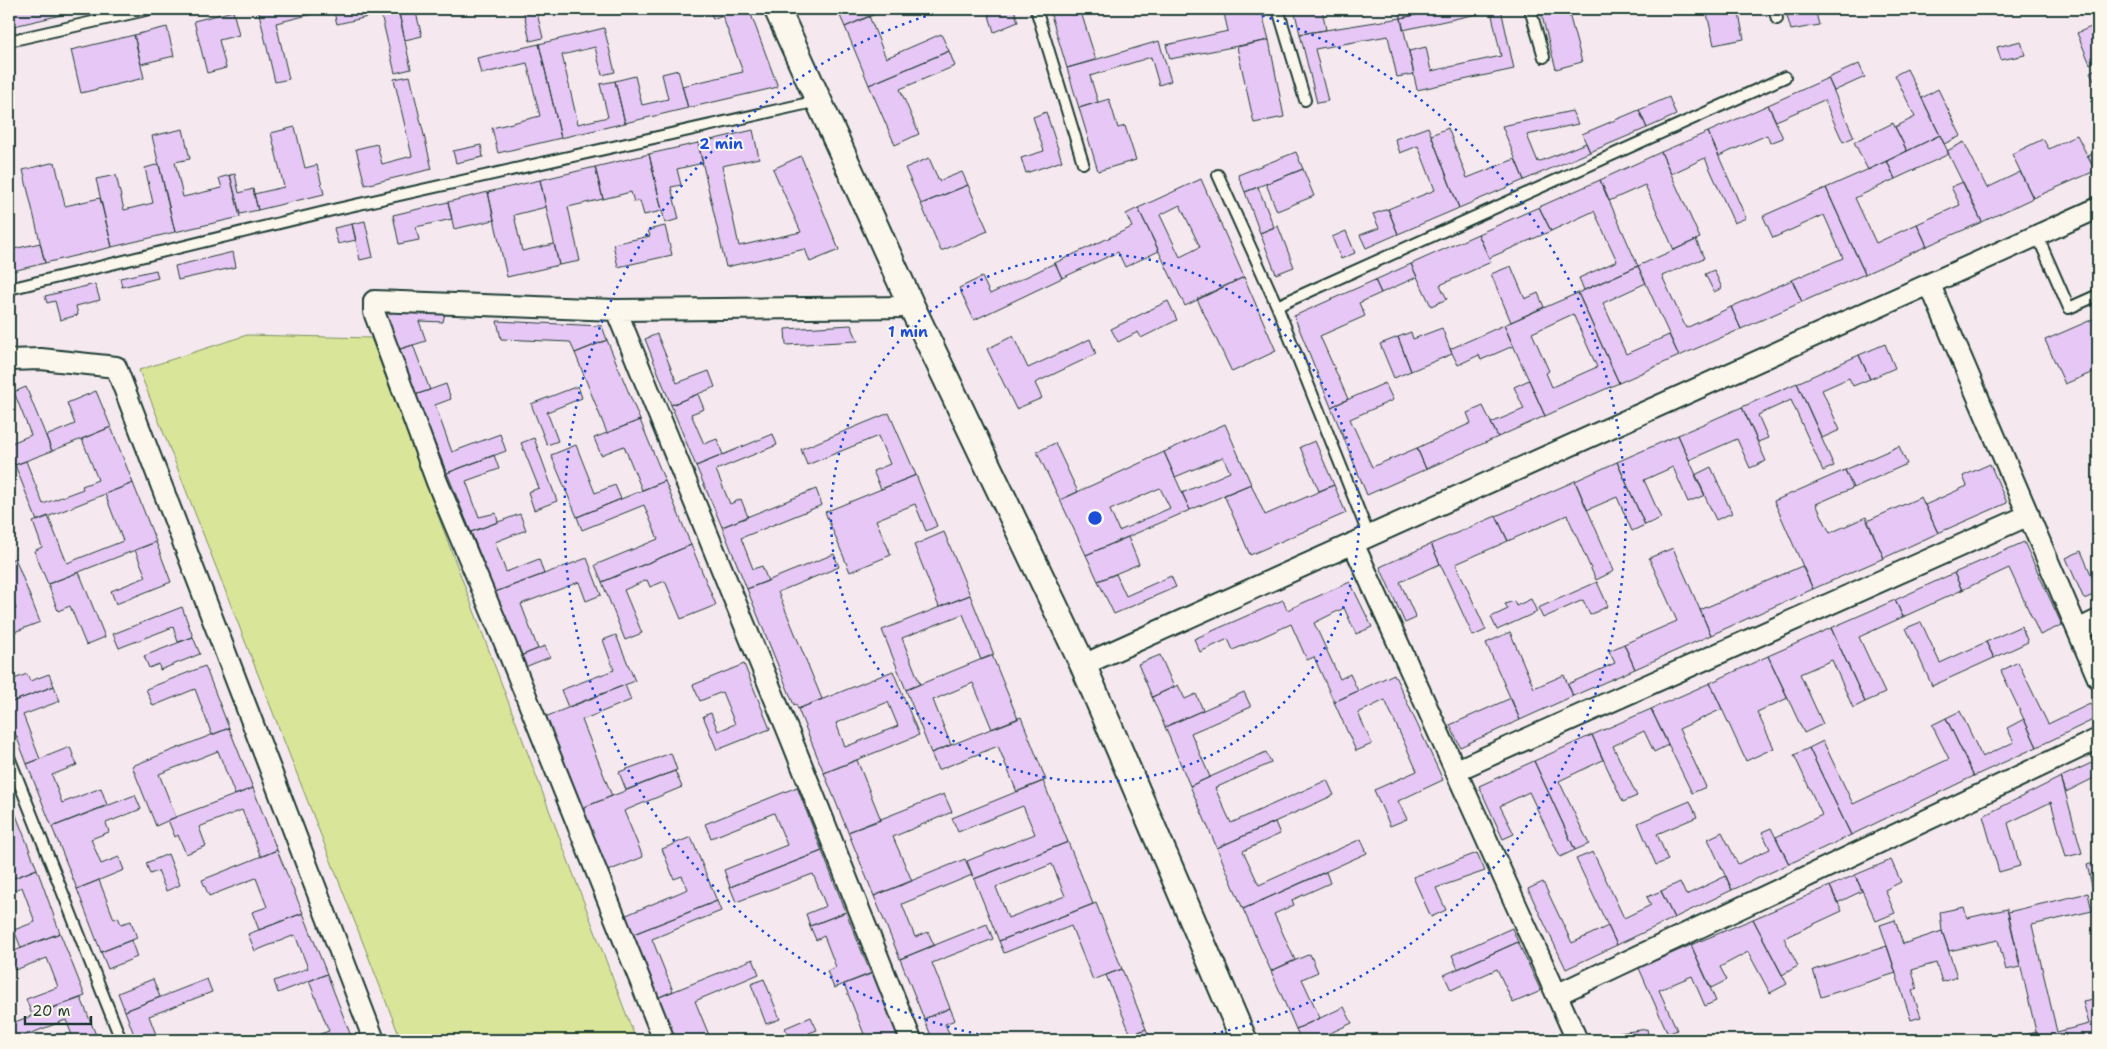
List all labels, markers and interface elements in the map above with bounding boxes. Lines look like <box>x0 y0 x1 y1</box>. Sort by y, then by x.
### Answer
text: 2 min <box>699 134 743 154</box>
text: 1 min <box>888 322 928 342</box>
centre of rings <box>1086 509 1104 527</box>
scale bar <box>25 994 91 1026</box>
text: 20 m <box>32 1001 71 1021</box>

